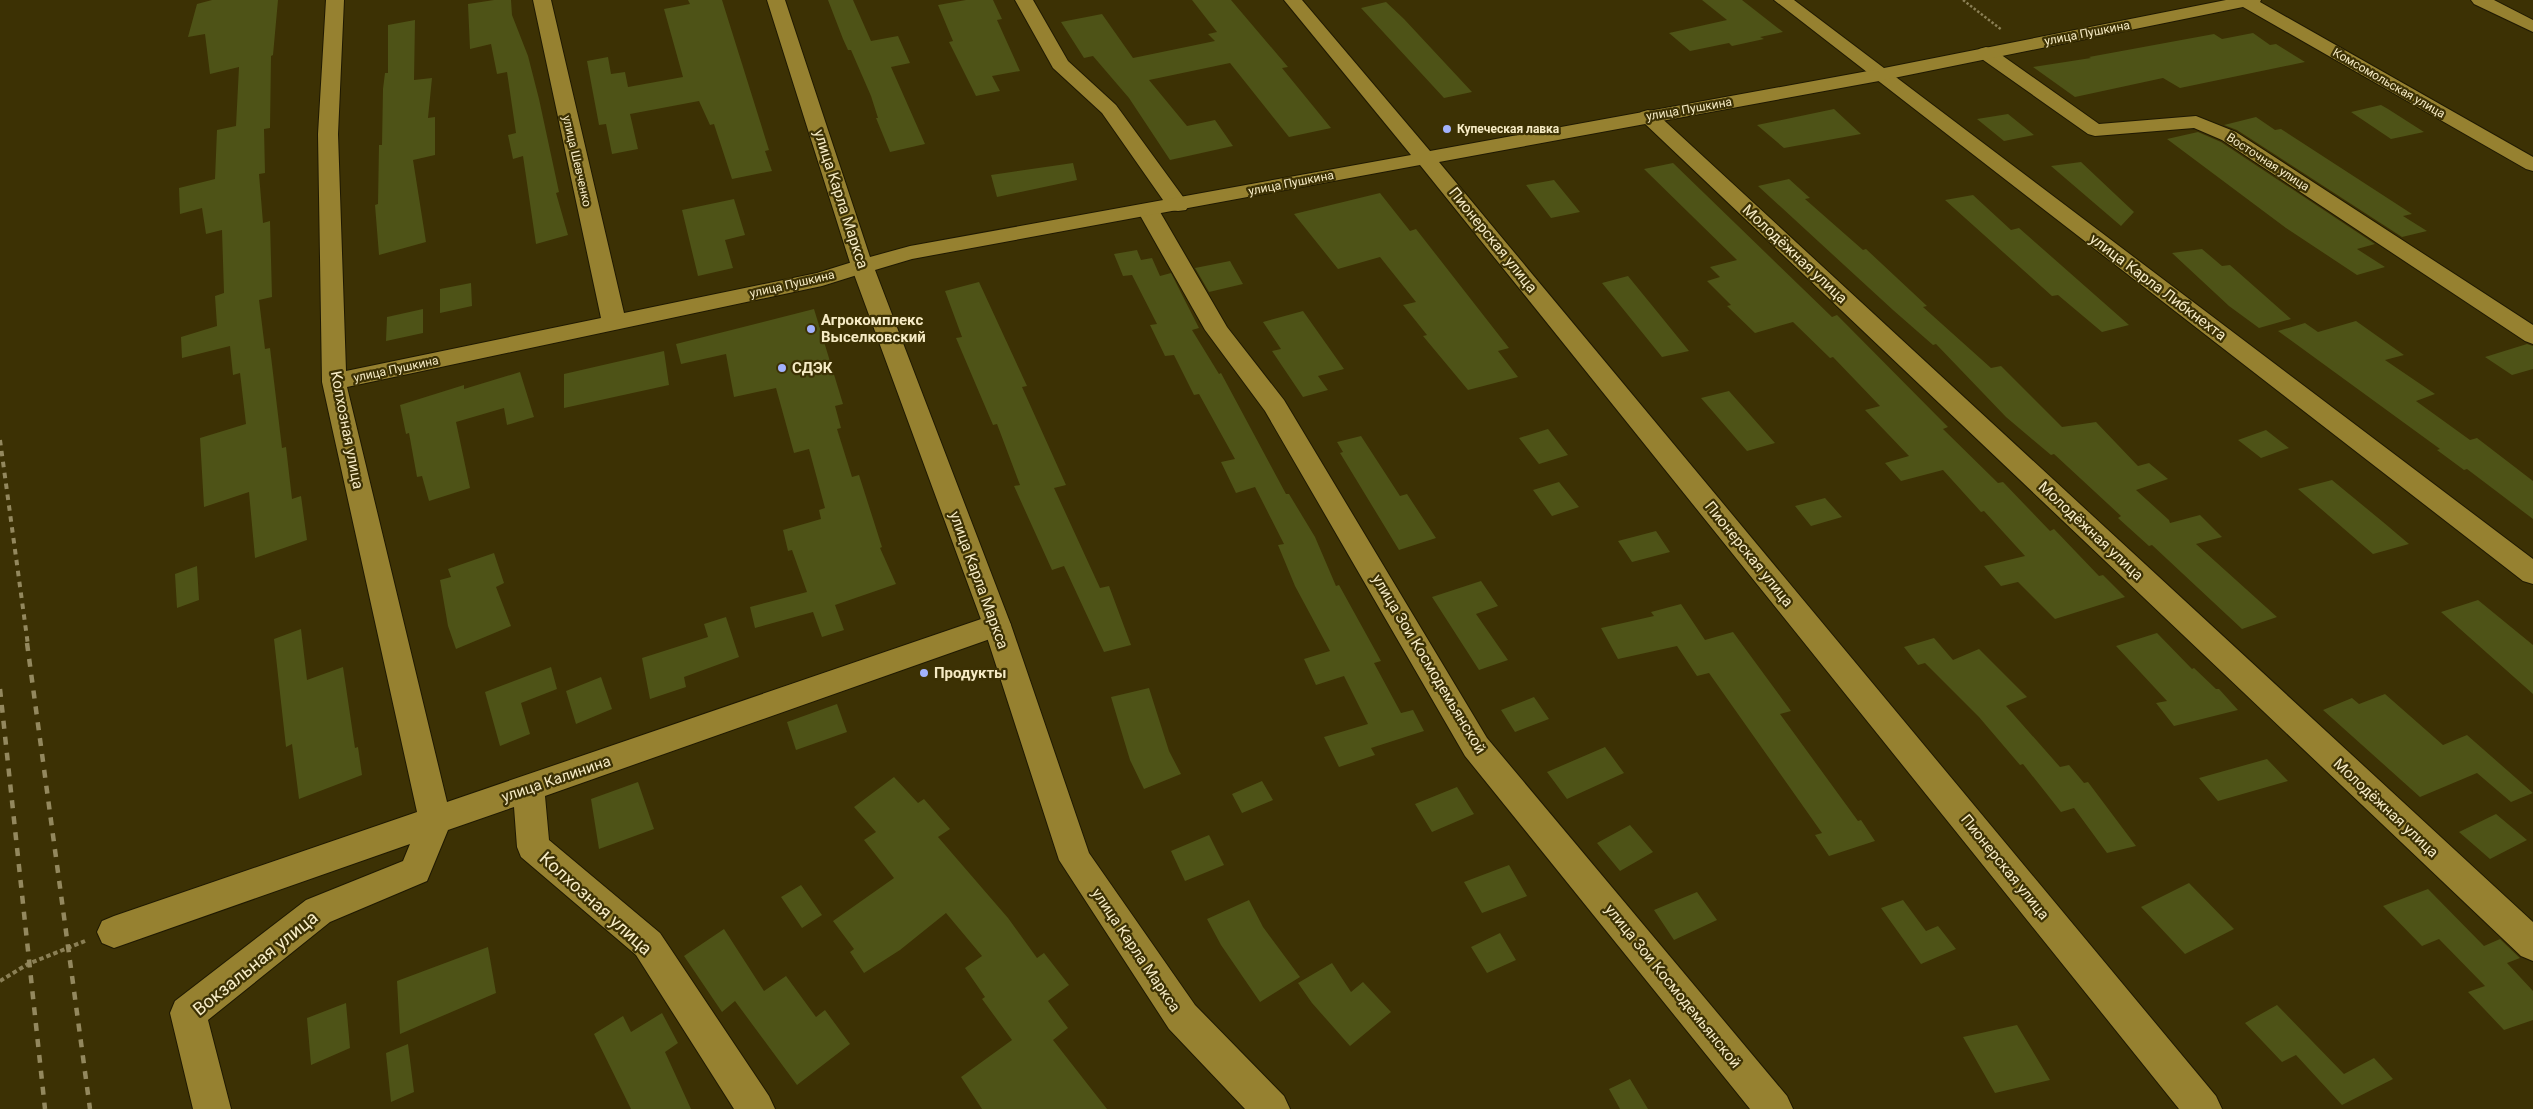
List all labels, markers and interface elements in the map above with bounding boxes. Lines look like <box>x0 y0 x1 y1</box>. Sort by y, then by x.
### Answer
street label: улица Пушкина <box>2043 18 2131 48</box>
street label: Комсомольская улица <box>2330 45 2448 121</box>
street label: улица Пушкина <box>1645 95 1733 123</box>
street label: улица Шевченко <box>560 114 594 208</box>
place label: Купеческая лавка <box>1457 122 1560 136</box>
marker: Купеческая лавка <box>1441 123 1453 135</box>
street label: улица Карла Маркса <box>810 127 872 271</box>
street label: Восточная улица <box>2224 130 2312 194</box>
street label: улица Пушкина <box>1247 168 1335 198</box>
street label: Пионерская улица <box>1445 184 1541 296</box>
street label: Молодёжная улица <box>1739 201 1851 307</box>
street label: улица Карла Либкнехта <box>2086 230 2230 344</box>
street label: улица Пушкина <box>748 267 836 301</box>
place label: Агрокомплекс Выселковский <box>821 311 926 346</box>
marker: Агрокомплекс Выселковский <box>805 323 817 335</box>
street label: улица Пушкина <box>352 353 440 385</box>
place label: СДЭК <box>792 359 833 377</box>
marker: СДЭК <box>776 362 788 374</box>
street label: Колхозная улица <box>327 369 367 491</box>
street label: Молодёжная улица <box>2035 478 2147 584</box>
street label: Пионерская улица <box>1701 498 1797 610</box>
street label: улица Карла Маркса <box>946 509 1012 651</box>
street label: улица Зои Космодемьянской <box>1368 571 1490 757</box>
place label: Продукты <box>934 664 1007 682</box>
marker: Продукты <box>918 667 930 679</box>
street label: улица Калинина <box>499 752 613 806</box>
street label: Молодёжная улица <box>2330 755 2442 861</box>
street label: Пионерская улица <box>1957 811 2053 923</box>
street label: Колхозная улица <box>535 847 657 959</box>
street label: улица Карла Маркса <box>1088 885 1184 1015</box>
street label: улица Зои Космодемьянской <box>1601 900 1745 1072</box>
street label: Вокзальная улица <box>188 906 322 1020</box>

